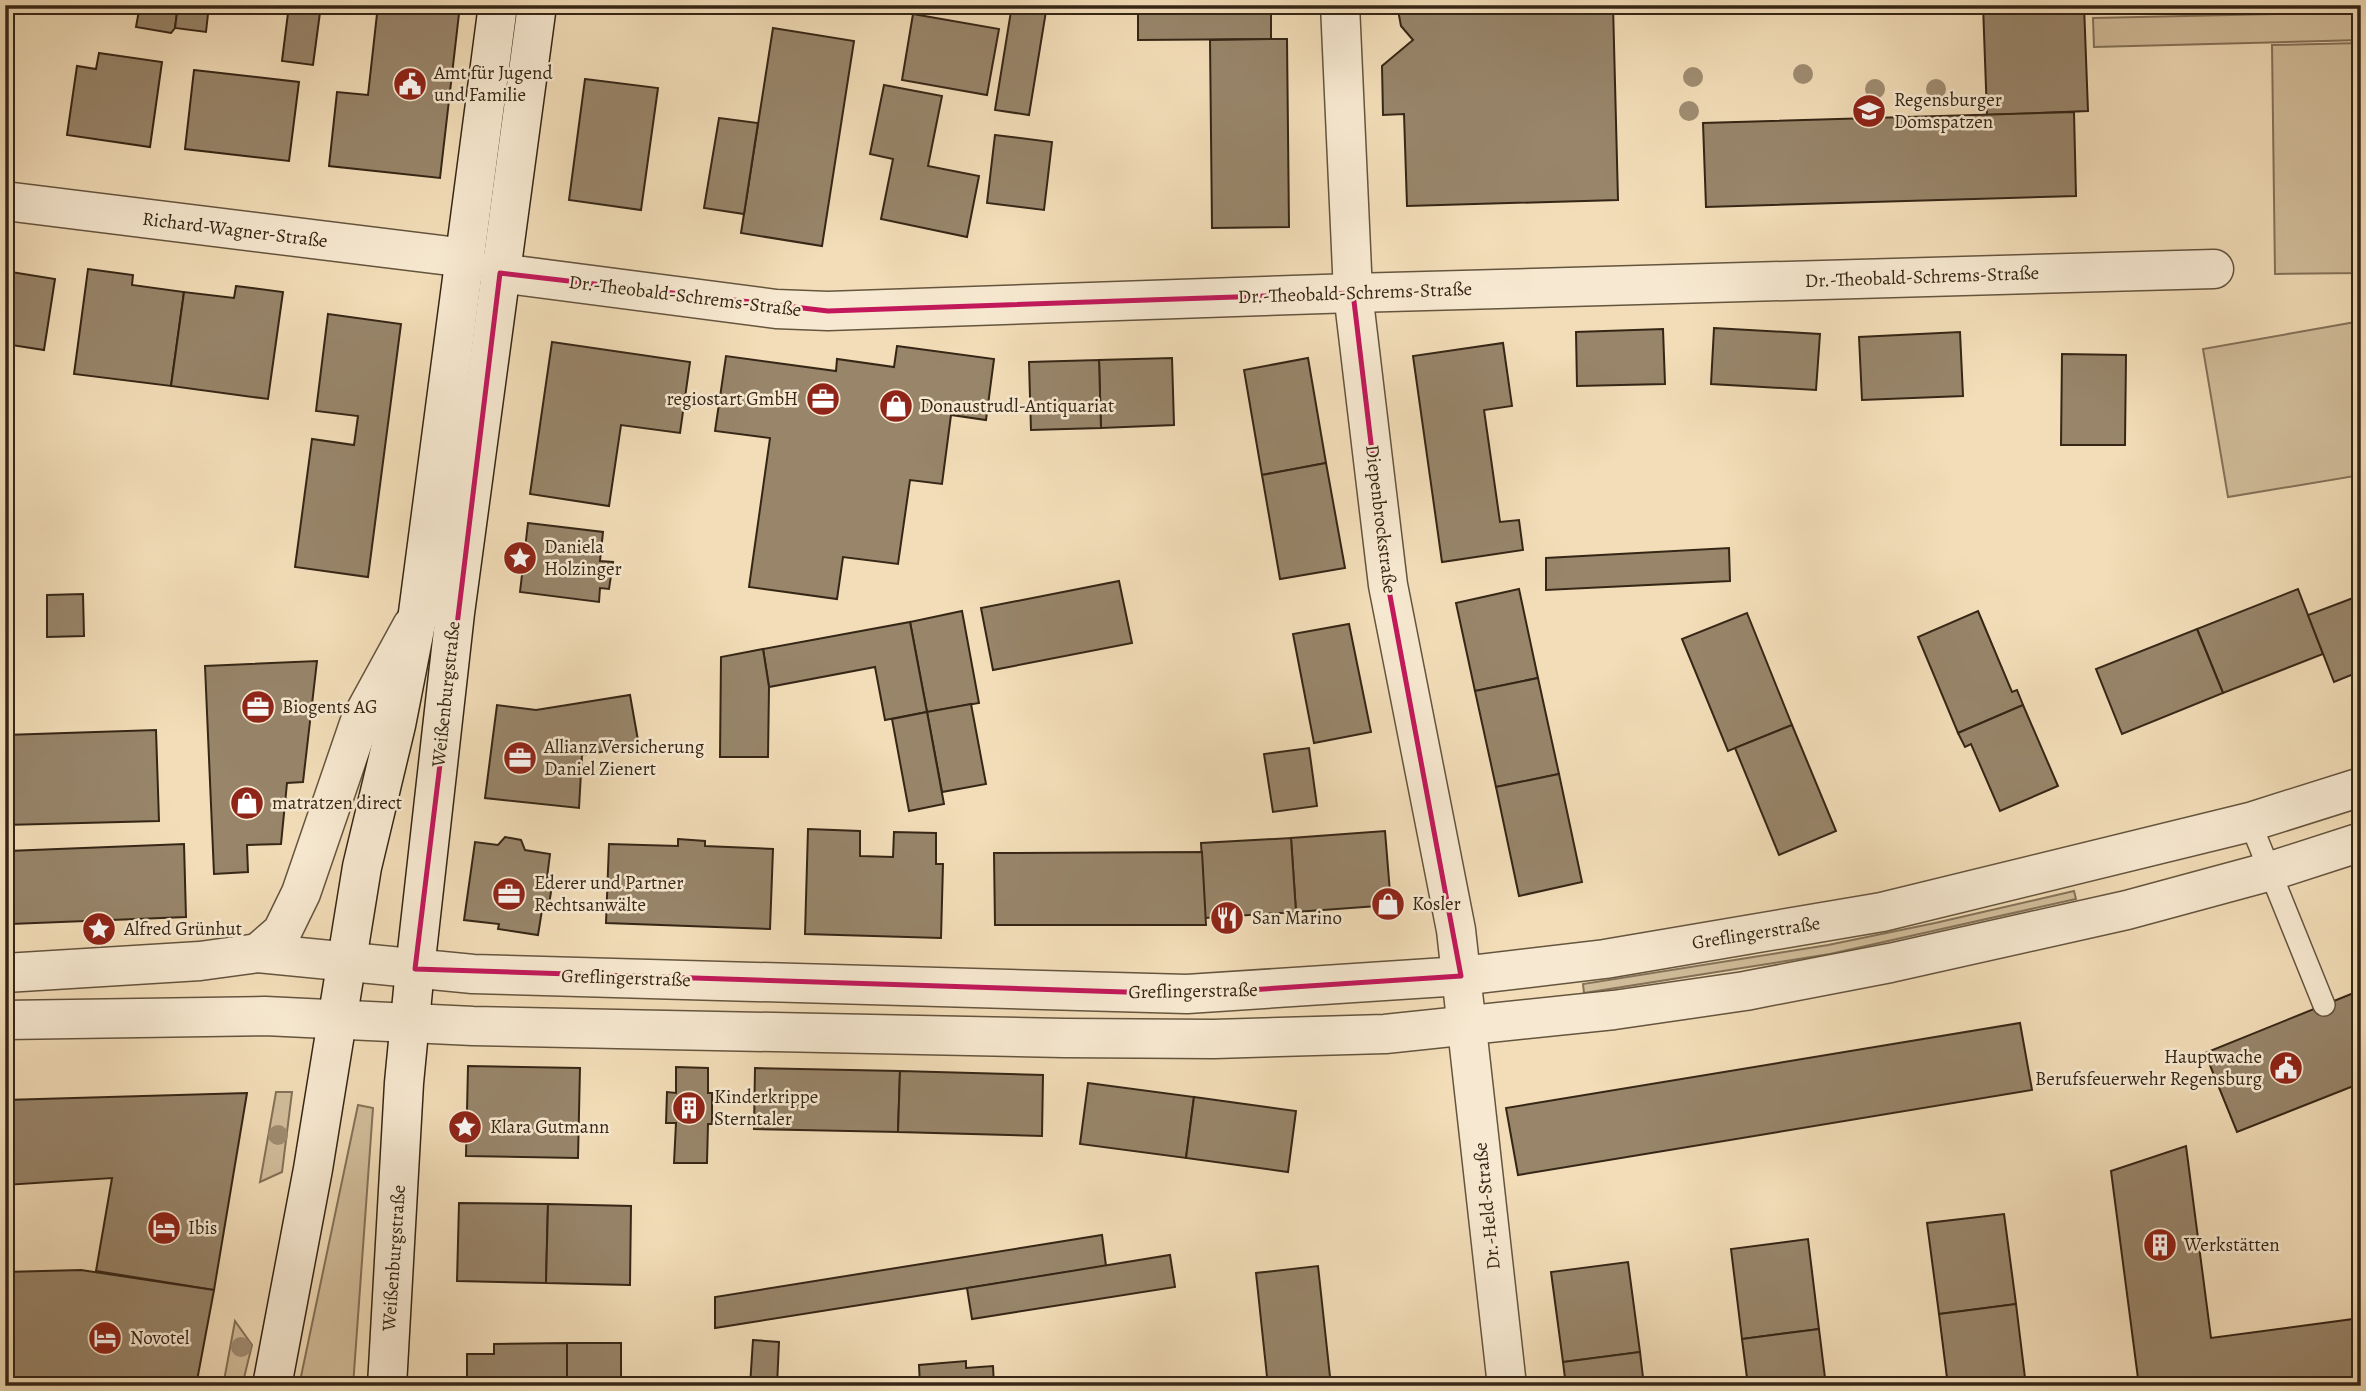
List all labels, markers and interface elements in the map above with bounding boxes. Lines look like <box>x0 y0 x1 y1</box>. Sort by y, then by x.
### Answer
place label: Amt für Jugend und Familie <box>433 60 554 108</box>
public building icon: Amt für Jugend und Familie <box>391 65 429 103</box>
place label: Regensburger Domspatzen <box>1894 87 2002 135</box>
school or university icon: Regensburger Domspatzen <box>1850 92 1888 130</box>
street label: Richard-Wagner-Straße <box>141 206 329 254</box>
street label: Dr.-Theobald-Schrems-Straße <box>1804 260 2040 294</box>
street label: Dr.-Theobald-Schrems-Straße <box>567 269 803 323</box>
street label: Dr.-Theobald-Schrems-Straße <box>1237 276 1473 310</box>
office icon: regiostart GmbH <box>804 380 842 418</box>
place label: regiostart GmbH <box>666 386 798 412</box>
shop icon: Donaustrudl-Antiquariat <box>877 387 915 425</box>
place label: Donaustrudl-Antiquariat <box>920 393 1114 419</box>
street label: Diepenbrockstraße <box>1359 443 1403 595</box>
place label: Daniela Holzinger <box>544 534 622 582</box>
place icon: Daniela Holzinger <box>501 539 539 577</box>
street label: Weißenburgstraße <box>425 620 467 769</box>
office icon: Biogents AG <box>239 688 277 726</box>
place label: Biogents AG <box>282 694 378 720</box>
place label: Allianz Versicherung Daniel Zienert <box>543 734 705 782</box>
office icon: Allianz Versicherung Daniel Zienert <box>501 739 539 777</box>
shop icon: matratzen direct <box>228 784 266 822</box>
place label: matratzen direct <box>272 790 402 816</box>
place label: Ederer und Partner Rechtsanwälte <box>534 870 683 918</box>
office icon: Ederer und Partner Rechtsanwälte <box>490 875 528 913</box>
shop icon: Kosler <box>1369 885 1407 923</box>
place label: Kosler <box>1412 891 1461 917</box>
restaurant icon: San Marino <box>1208 899 1246 937</box>
place label: San Marino <box>1252 905 1342 931</box>
place icon: Alfred Grünhut <box>80 910 118 948</box>
street label: Greflingerstraße <box>1690 910 1822 956</box>
place label: Alfred Grünhut <box>123 916 242 942</box>
street label: Greflingerstraße <box>561 963 691 993</box>
street label: Greflingerstraße <box>1128 977 1258 1005</box>
place label: Hauptwache Berufsfeuerwehr Regensburg <box>2035 1044 2262 1092</box>
public building icon: Hauptwache Berufsfeuerwehr Regensburg <box>2267 1049 2305 1087</box>
place label: Kinderkrippe Sterntaler <box>714 1084 818 1132</box>
building icon: Kinderkrippe Sterntaler <box>670 1089 708 1127</box>
place icon: Klara Gutmann <box>446 1108 484 1146</box>
place label: Klara Gutmann <box>490 1114 609 1140</box>
street label: Dr.-Held-Straße <box>1467 1141 1507 1271</box>
street label: Weißenburgstraße <box>376 1184 412 1333</box>
hotel icon: Ibis <box>145 1209 183 1247</box>
place label: Ibis <box>188 1215 218 1241</box>
building icon: Werkstätten <box>2141 1226 2179 1264</box>
place label: Werkstätten <box>2183 1232 2280 1258</box>
hotel icon: Novotel <box>86 1319 124 1357</box>
place label: Novotel <box>130 1325 190 1351</box>

